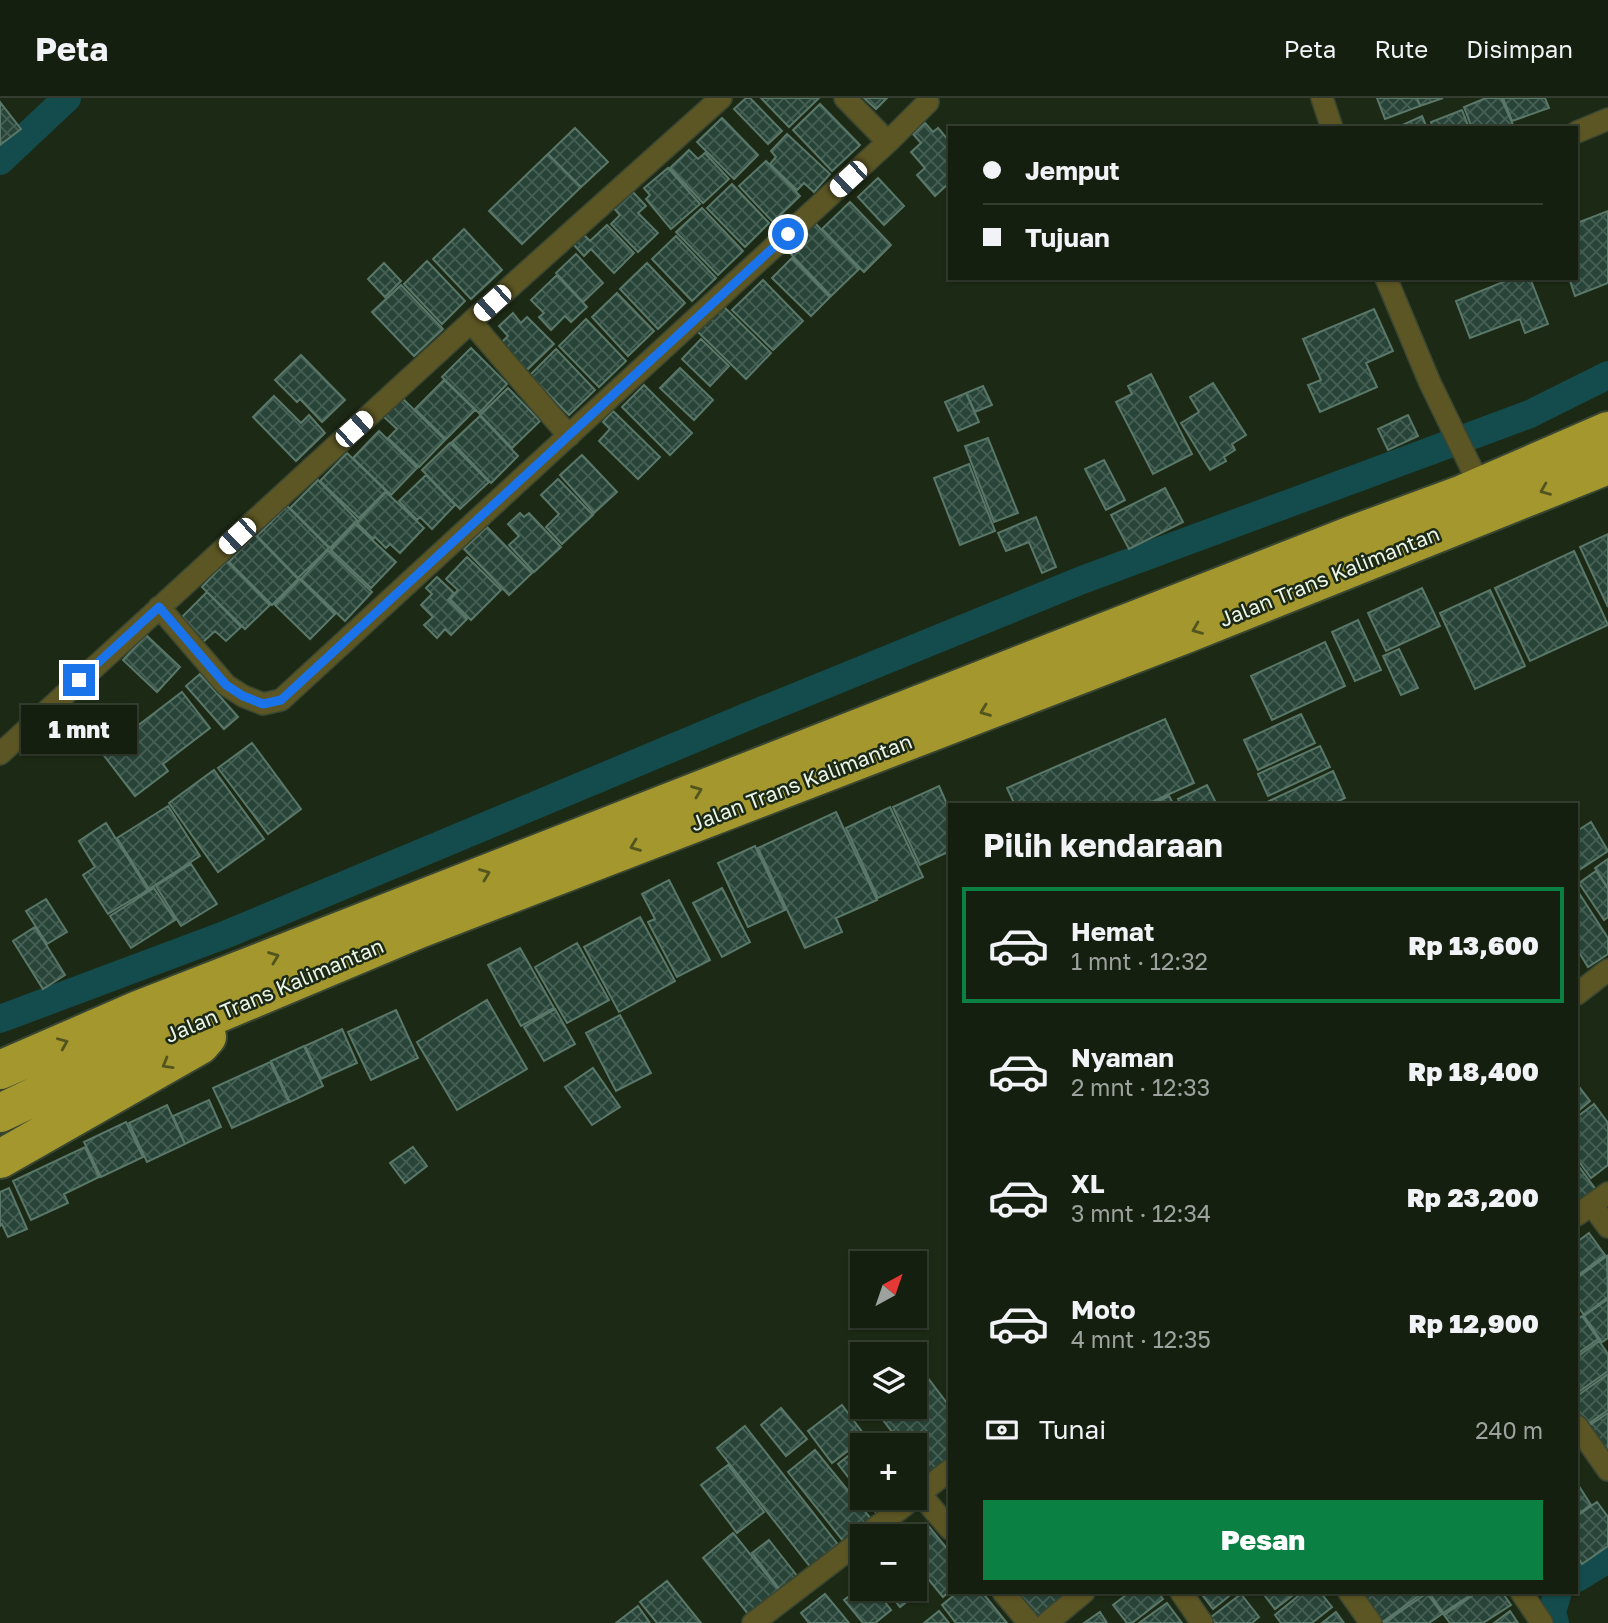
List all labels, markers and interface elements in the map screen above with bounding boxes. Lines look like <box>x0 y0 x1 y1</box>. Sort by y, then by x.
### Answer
text: Peta <box>35 29 108 68</box>
text: Peta <box>1284 34 1336 63</box>
text: Rute <box>1374 34 1428 63</box>
text: Disimpan <box>1466 34 1573 63</box>
text: Jemput <box>1025 155 1120 186</box>
car <box>826 157 871 201</box>
route start <box>772 218 804 250</box>
text: Tujuan <box>1025 222 1110 253</box>
car <box>470 281 515 325</box>
car <box>332 407 377 451</box>
one-way arrow <box>1539 482 1551 496</box>
car <box>215 514 260 558</box>
street label: Jalan Trans Kalimantan <box>1215 520 1443 632</box>
one-way arrow <box>1191 621 1203 635</box>
route end <box>63 664 95 696</box>
one-way arrow <box>979 703 991 717</box>
callout: 1 mnt <box>21 704 137 754</box>
text: 1 mnt <box>48 715 110 743</box>
street label: Jalan Trans Kalimantan <box>686 728 916 836</box>
one-way arrow <box>691 786 703 800</box>
text: Pilih kendaraan <box>983 826 1223 864</box>
one-way arrow <box>630 838 642 852</box>
one-way arrow <box>479 869 491 883</box>
icon: car <box>987 914 1050 977</box>
text: Hemat <box>1071 916 1154 947</box>
text: Rp 13,600 <box>1408 930 1539 961</box>
street label: Jalan Trans Kalimantan <box>161 932 387 1048</box>
text: 1 mnt · 12:32 <box>1071 947 1208 975</box>
one-way arrow <box>267 952 279 966</box>
one-way arrow <box>55 1037 68 1051</box>
icon: car <box>987 1040 1050 1103</box>
text: Nyaman <box>1071 1042 1174 1073</box>
one-way arrow <box>162 1056 174 1069</box>
text: Rp 18,400 <box>1408 1056 1539 1087</box>
text: 2 mnt · 12:33 <box>1071 1073 1210 1101</box>
icon: car <box>987 1166 1050 1229</box>
text: XL <box>1071 1168 1105 1199</box>
text: Rp 23,200 <box>1407 1182 1539 1213</box>
text: 3 mnt · 12:34 <box>1071 1199 1211 1227</box>
north arrow <box>850 1251 928 1328</box>
map controls <box>850 1251 927 1601</box>
icon: car <box>987 1292 1050 1355</box>
text: Moto <box>1071 1294 1136 1325</box>
text: Rp 12,900 <box>1409 1308 1539 1339</box>
text: 4 mnt · 12:35 <box>1071 1325 1211 1353</box>
button: layers <box>850 1342 927 1419</box>
icon: cash <box>983 1411 1021 1449</box>
text: Tunai <box>1039 1414 1106 1445</box>
text: 240 m <box>1475 1416 1543 1444</box>
button: + <box>850 1433 927 1510</box>
button: Pesan <box>983 1500 1543 1580</box>
button: − <box>850 1524 927 1601</box>

